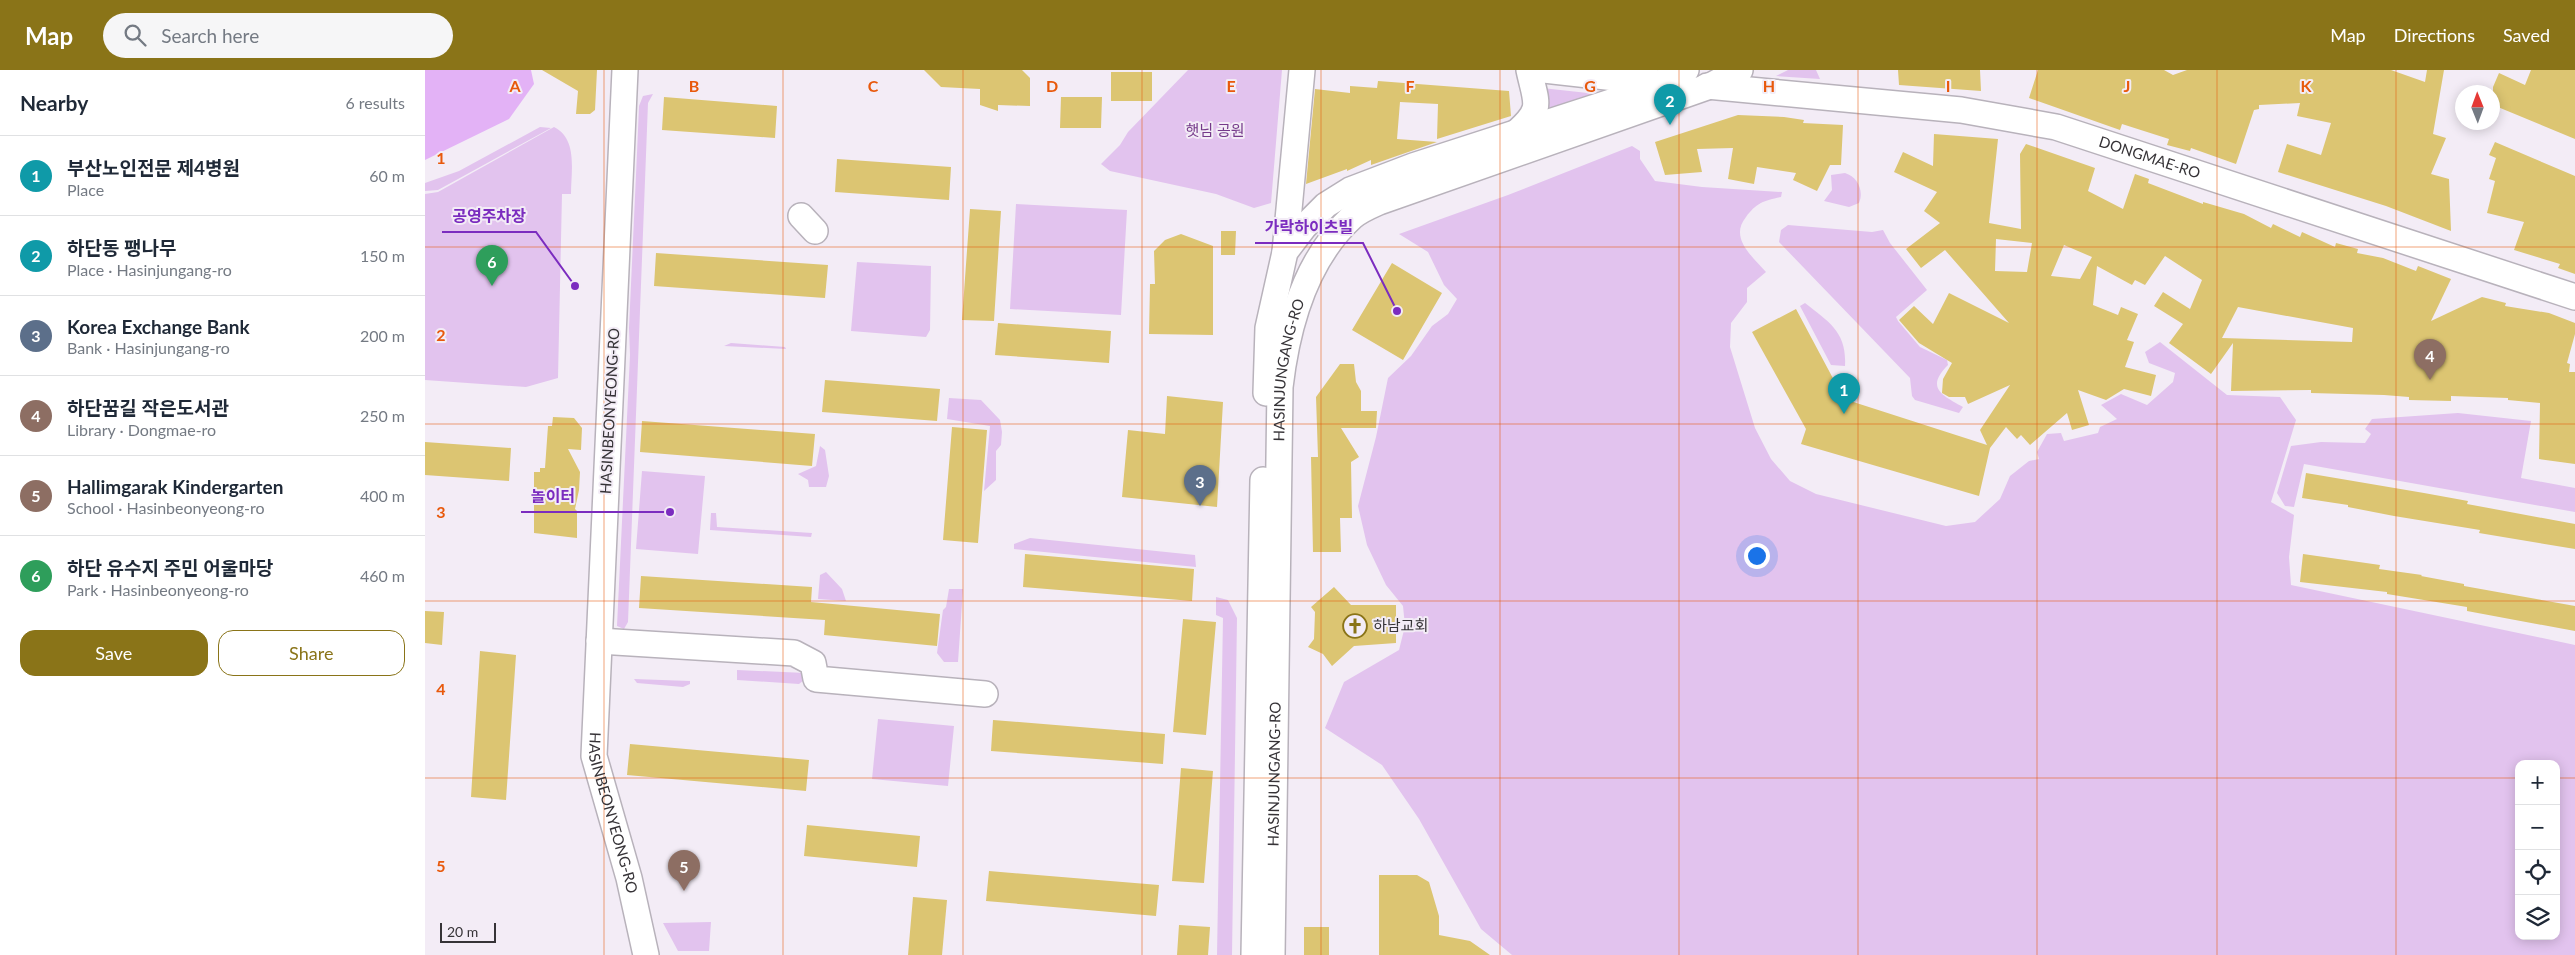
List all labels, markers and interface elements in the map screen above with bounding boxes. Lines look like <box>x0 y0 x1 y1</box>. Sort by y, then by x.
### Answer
search box <box>103 13 453 58</box>
text: Map <box>25 21 73 50</box>
icon: search <box>121 21 149 49</box>
text: Search here <box>161 24 259 47</box>
text: Map <box>2330 24 2366 46</box>
text: Directions <box>2394 24 2475 46</box>
text: Saved <box>2503 24 2550 46</box>
text: A <box>508 76 521 95</box>
text: B <box>689 76 699 95</box>
text: C <box>868 76 879 95</box>
text: D <box>1046 76 1058 95</box>
text: E <box>1226 76 1236 95</box>
text: F <box>1405 76 1415 95</box>
text: G <box>1584 76 1596 95</box>
text: H <box>1763 76 1775 95</box>
text: I <box>1946 76 1950 95</box>
text: J <box>2124 76 2130 95</box>
text: K <box>2301 76 2313 95</box>
pin: 2 <box>1654 84 1686 125</box>
north arrow <box>2455 85 2500 130</box>
text: Nearby <box>20 90 88 115</box>
text: 6 results <box>345 93 405 112</box>
park label: 햇님 공원 <box>1185 121 1245 139</box>
street label: DONGMAE-RO <box>2097 132 2203 182</box>
text: 1 <box>436 148 446 167</box>
text: 부산노인전문 제4병원 <box>67 156 240 179</box>
text: 1 <box>31 166 41 185</box>
text: 60 m <box>369 166 405 185</box>
text: Place <box>67 180 104 199</box>
callout: 공영주차장 <box>442 201 536 232</box>
text: 공영주차장 <box>452 206 526 225</box>
callout: 가락하이츠빌 <box>1255 212 1363 243</box>
text: 가락하이츠빌 <box>1265 217 1353 236</box>
text: 하단동 팽나무 <box>67 236 177 259</box>
pin: 6 <box>476 245 508 286</box>
text: 2 <box>31 246 41 265</box>
text: 150 m <box>360 246 405 265</box>
text: Place · Hasinjungang-ro <box>67 260 232 279</box>
street label: HASINJUNGANG-RO <box>1269 296 1307 441</box>
text: Korea Exchange Bank <box>67 315 250 338</box>
text: 2 <box>436 325 446 344</box>
text: 3 <box>31 326 41 345</box>
text: 200 m <box>360 326 405 345</box>
street label: HASINBEONYEONG-RO <box>596 328 622 494</box>
text: Bank · Hasinjungang-ro <box>67 338 230 357</box>
pin: 4 <box>2414 339 2446 380</box>
pin: 1 <box>1828 373 1860 414</box>
text: 하단꿈길 작은도서관 <box>67 396 229 419</box>
text: 4 <box>31 406 41 425</box>
text: 250 m <box>360 406 405 425</box>
text: Library · Dongmae-ro <box>67 420 216 439</box>
pin: 3 <box>1184 465 1216 506</box>
text: Hallimgarak Kindergarten <box>67 475 283 498</box>
callout: 놀이터 <box>521 481 586 512</box>
text: 5 <box>31 486 41 505</box>
text: 400 m <box>360 486 405 505</box>
text: 놀이터 <box>531 486 575 505</box>
text: School · Hasinbeonyeong-ro <box>67 498 265 517</box>
text: 3 <box>436 502 446 521</box>
your location <box>1744 543 1770 569</box>
text: 하단 유수지 주민 어울마당 <box>67 556 273 579</box>
text: 6 <box>31 566 41 585</box>
text: 460 m <box>360 566 405 585</box>
text: Park · Hasinbeonyeong-ro <box>67 580 249 599</box>
church icon: 하남교회 <box>1342 613 1368 639</box>
place label: 하남교회 <box>1373 616 1428 634</box>
button: Save <box>20 630 208 676</box>
button: Share <box>218 630 405 676</box>
text: 4 <box>436 679 446 698</box>
street label: HASINJUNGANG-RO <box>1264 702 1284 846</box>
street label: HASINBEONYEONG-RO <box>586 732 642 895</box>
map controls <box>2515 760 2560 940</box>
button: + <box>2515 760 2560 805</box>
button: − <box>2515 805 2560 850</box>
pin: 5 <box>668 850 700 891</box>
button: locate <box>2515 850 2560 895</box>
text: 5 <box>436 856 446 875</box>
button: layers <box>2515 895 2560 940</box>
scale bar <box>440 920 496 943</box>
text: 20 m <box>447 923 478 940</box>

